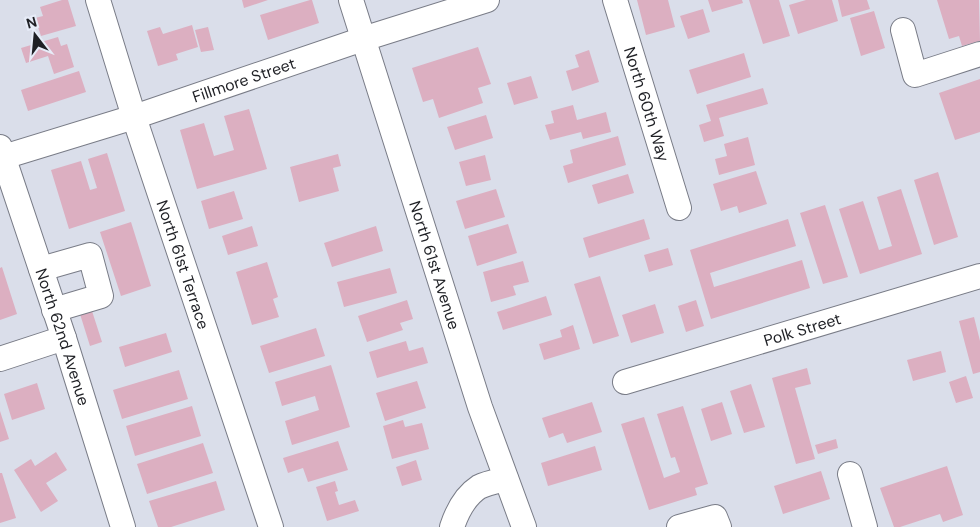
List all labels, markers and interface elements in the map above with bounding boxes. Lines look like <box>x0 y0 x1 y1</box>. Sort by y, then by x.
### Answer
north arrow <box>10 10 60 60</box>
text: N <box>24 12 39 33</box>
street label: North 60th Way <box>620 44 675 164</box>
street label: Fillmore Street <box>189 52 298 107</box>
street label: North 61st Terrace <box>152 197 215 332</box>
street label: North 61st Avenue <box>405 198 465 332</box>
street label: North 62nd Avenue <box>31 266 95 408</box>
street label: Polk Street <box>761 308 843 351</box>

